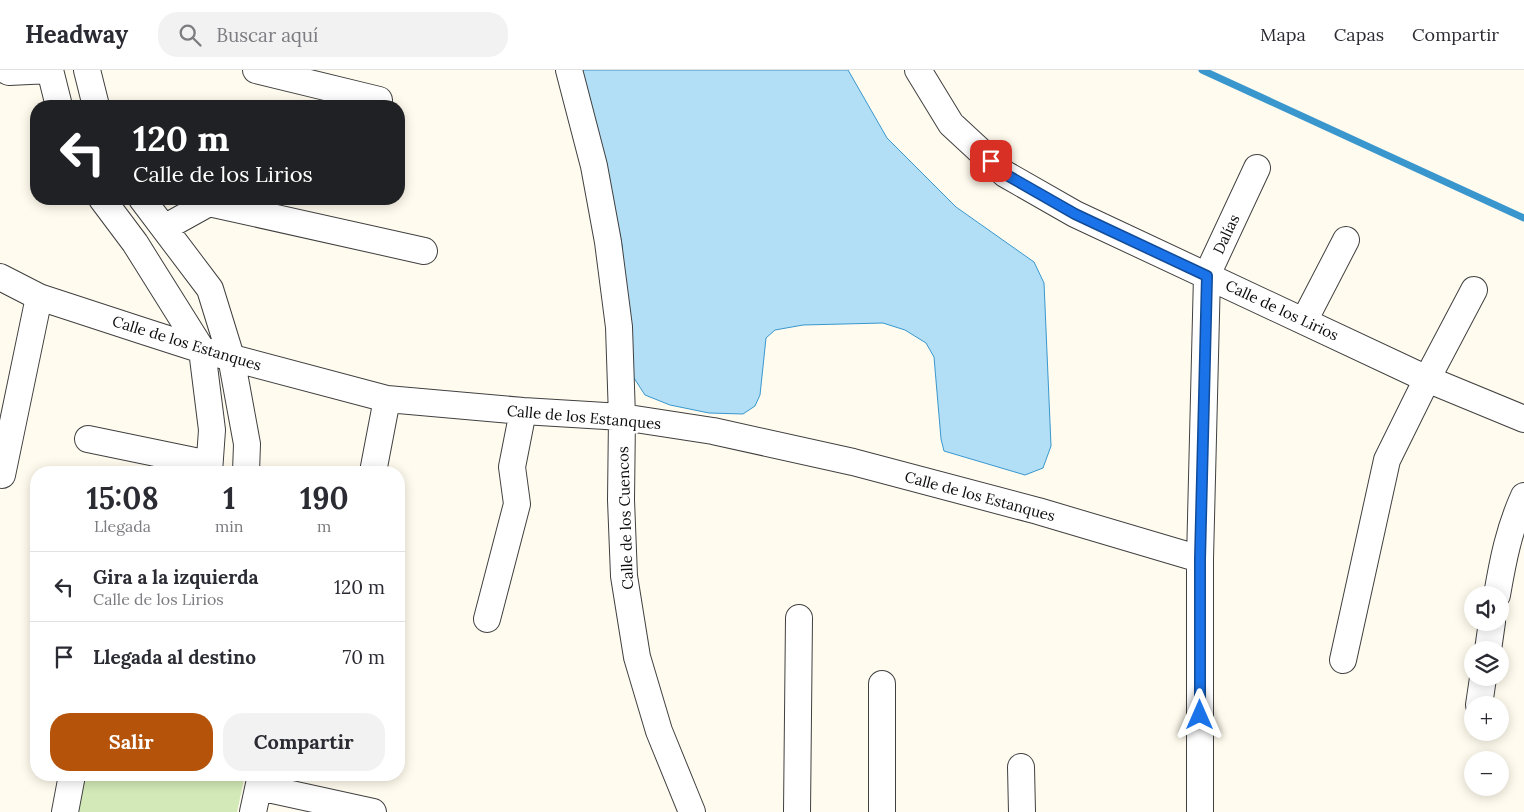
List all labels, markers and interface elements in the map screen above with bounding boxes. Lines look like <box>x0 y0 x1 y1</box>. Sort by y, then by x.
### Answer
search box <box>158 12 508 57</box>
text: Headway <box>25 19 128 50</box>
icon: search <box>176 21 204 49</box>
text: Buscar aquí <box>216 23 318 47</box>
text: Mapa <box>1260 23 1306 46</box>
text: Capas <box>1334 23 1384 46</box>
text: Compartir <box>1412 23 1499 46</box>
text: 120 m <box>133 116 230 161</box>
icon: left <box>50 120 115 185</box>
pin <box>970 140 1012 182</box>
icon: arrive <box>977 147 1005 175</box>
text: Calle de los Lirios <box>133 160 313 188</box>
street label: Dalías <box>1209 211 1243 257</box>
street label: Calle de los Lirios <box>1222 275 1342 345</box>
street label: Calle de los Estanques <box>110 311 264 375</box>
street label: Calle de los Estanques <box>506 401 662 433</box>
street label: Calle de los Cuencos <box>613 446 637 590</box>
street label: Calle de los Estanques <box>903 467 1057 525</box>
text: 15:08 <box>86 479 159 517</box>
text: 1 <box>223 479 235 517</box>
text: 190 <box>300 479 349 517</box>
text: Llegada <box>94 516 151 536</box>
text: min <box>215 516 244 536</box>
text: m <box>317 516 331 536</box>
text: Gira a la izquierda <box>93 565 259 589</box>
icon: left <box>50 573 78 601</box>
text: 120 m <box>334 575 385 599</box>
map controls <box>1464 586 1509 796</box>
button: sound <box>1464 586 1509 631</box>
text: Calle de los Lirios <box>93 589 224 609</box>
button: layers <box>1464 641 1509 686</box>
icon: arrive <box>50 643 78 671</box>
text: Llegada al destino <box>93 645 256 669</box>
text: 70 m <box>342 645 385 669</box>
position arrow <box>1173 688 1225 740</box>
button: + <box>1464 696 1509 741</box>
button: Salir <box>50 713 213 771</box>
button: Compartir <box>223 713 385 771</box>
button: − <box>1464 751 1509 796</box>

